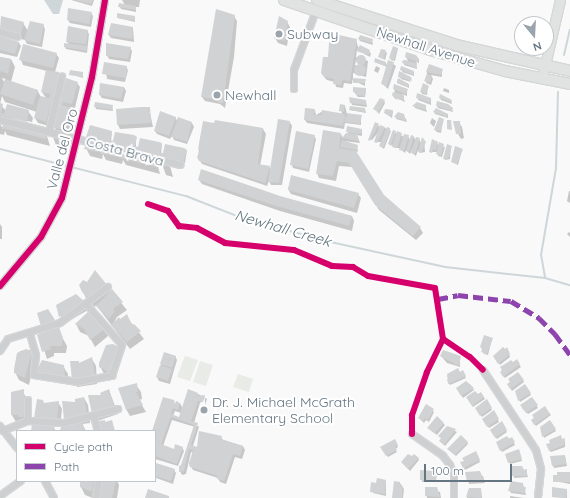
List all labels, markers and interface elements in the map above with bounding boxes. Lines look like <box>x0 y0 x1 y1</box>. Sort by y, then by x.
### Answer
north arrow <box>514 16 554 56</box>
street label: Newhall Avenue <box>374 23 478 71</box>
place label: Subway <box>287 26 338 42</box>
marker: Subway <box>274 29 284 39</box>
text: N <box>531 39 543 54</box>
place label: Newhall <box>225 87 277 103</box>
marker: Newhall <box>212 90 222 100</box>
street label: Valle del Oro <box>43 107 81 191</box>
street label: Costa Brava <box>84 133 166 169</box>
water label: Newhall Creek <box>233 206 333 250</box>
place label: Dr. J. Michael McGrath Elementary School <box>212 394 355 426</box>
marker: Dr. J. Michael McGrath Elementary School <box>199 405 209 415</box>
legend <box>16 430 156 482</box>
text: Cycle path <box>54 439 113 454</box>
scale bar <box>426 456 514 482</box>
text: Path <box>54 459 79 474</box>
text: 100 m <box>431 463 464 478</box>

